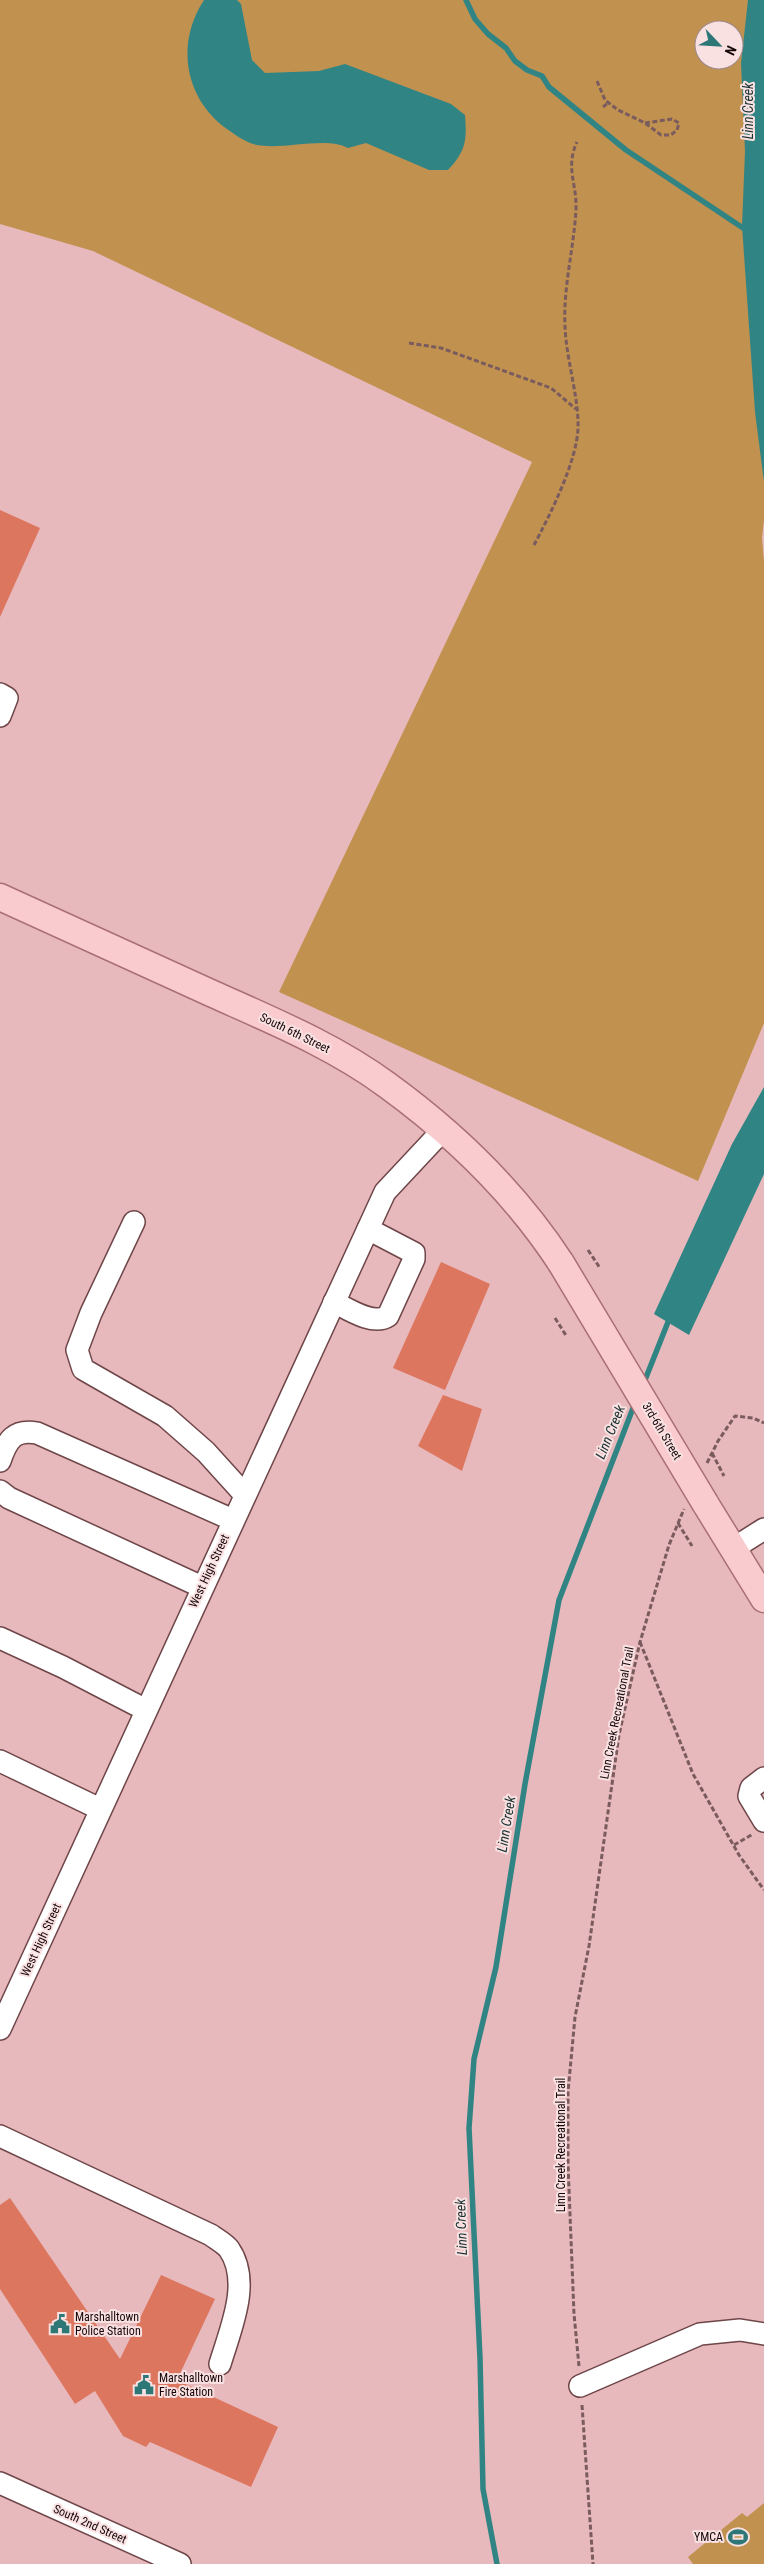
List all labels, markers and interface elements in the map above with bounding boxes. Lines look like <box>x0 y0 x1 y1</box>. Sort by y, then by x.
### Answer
north arrow <box>694 20 744 70</box>
text: N <box>722 43 740 58</box>
water label: Linn Creek <box>740 82 756 139</box>
street label: South 6th Street <box>258 1010 333 1056</box>
street label: 3rd-6th Street <box>639 1400 685 1463</box>
water label: Linn Creek <box>592 1402 628 1461</box>
street label: West High Street <box>186 1532 232 1610</box>
street label: Linn Creek Recreational Trail <box>597 1646 637 1780</box>
water label: Linn Creek <box>494 1794 518 1853</box>
street label: West High Street <box>18 1901 64 1979</box>
street label: Linn Creek Recreational Trail <box>554 2078 568 2212</box>
water label: Linn Creek <box>452 2198 470 2255</box>
place label: Marshalltown Police Station <box>75 2310 141 2338</box>
public building icon: Marshalltown Police Station <box>49 2313 71 2335</box>
place label: Marshalltown Fire Station <box>159 2371 223 2399</box>
public building icon: Marshalltown Fire Station <box>133 2374 155 2396</box>
street label: South 2nd Street <box>51 2502 129 2547</box>
sports icon: YMCA <box>727 2526 749 2548</box>
place label: YMCA <box>694 2530 723 2544</box>

